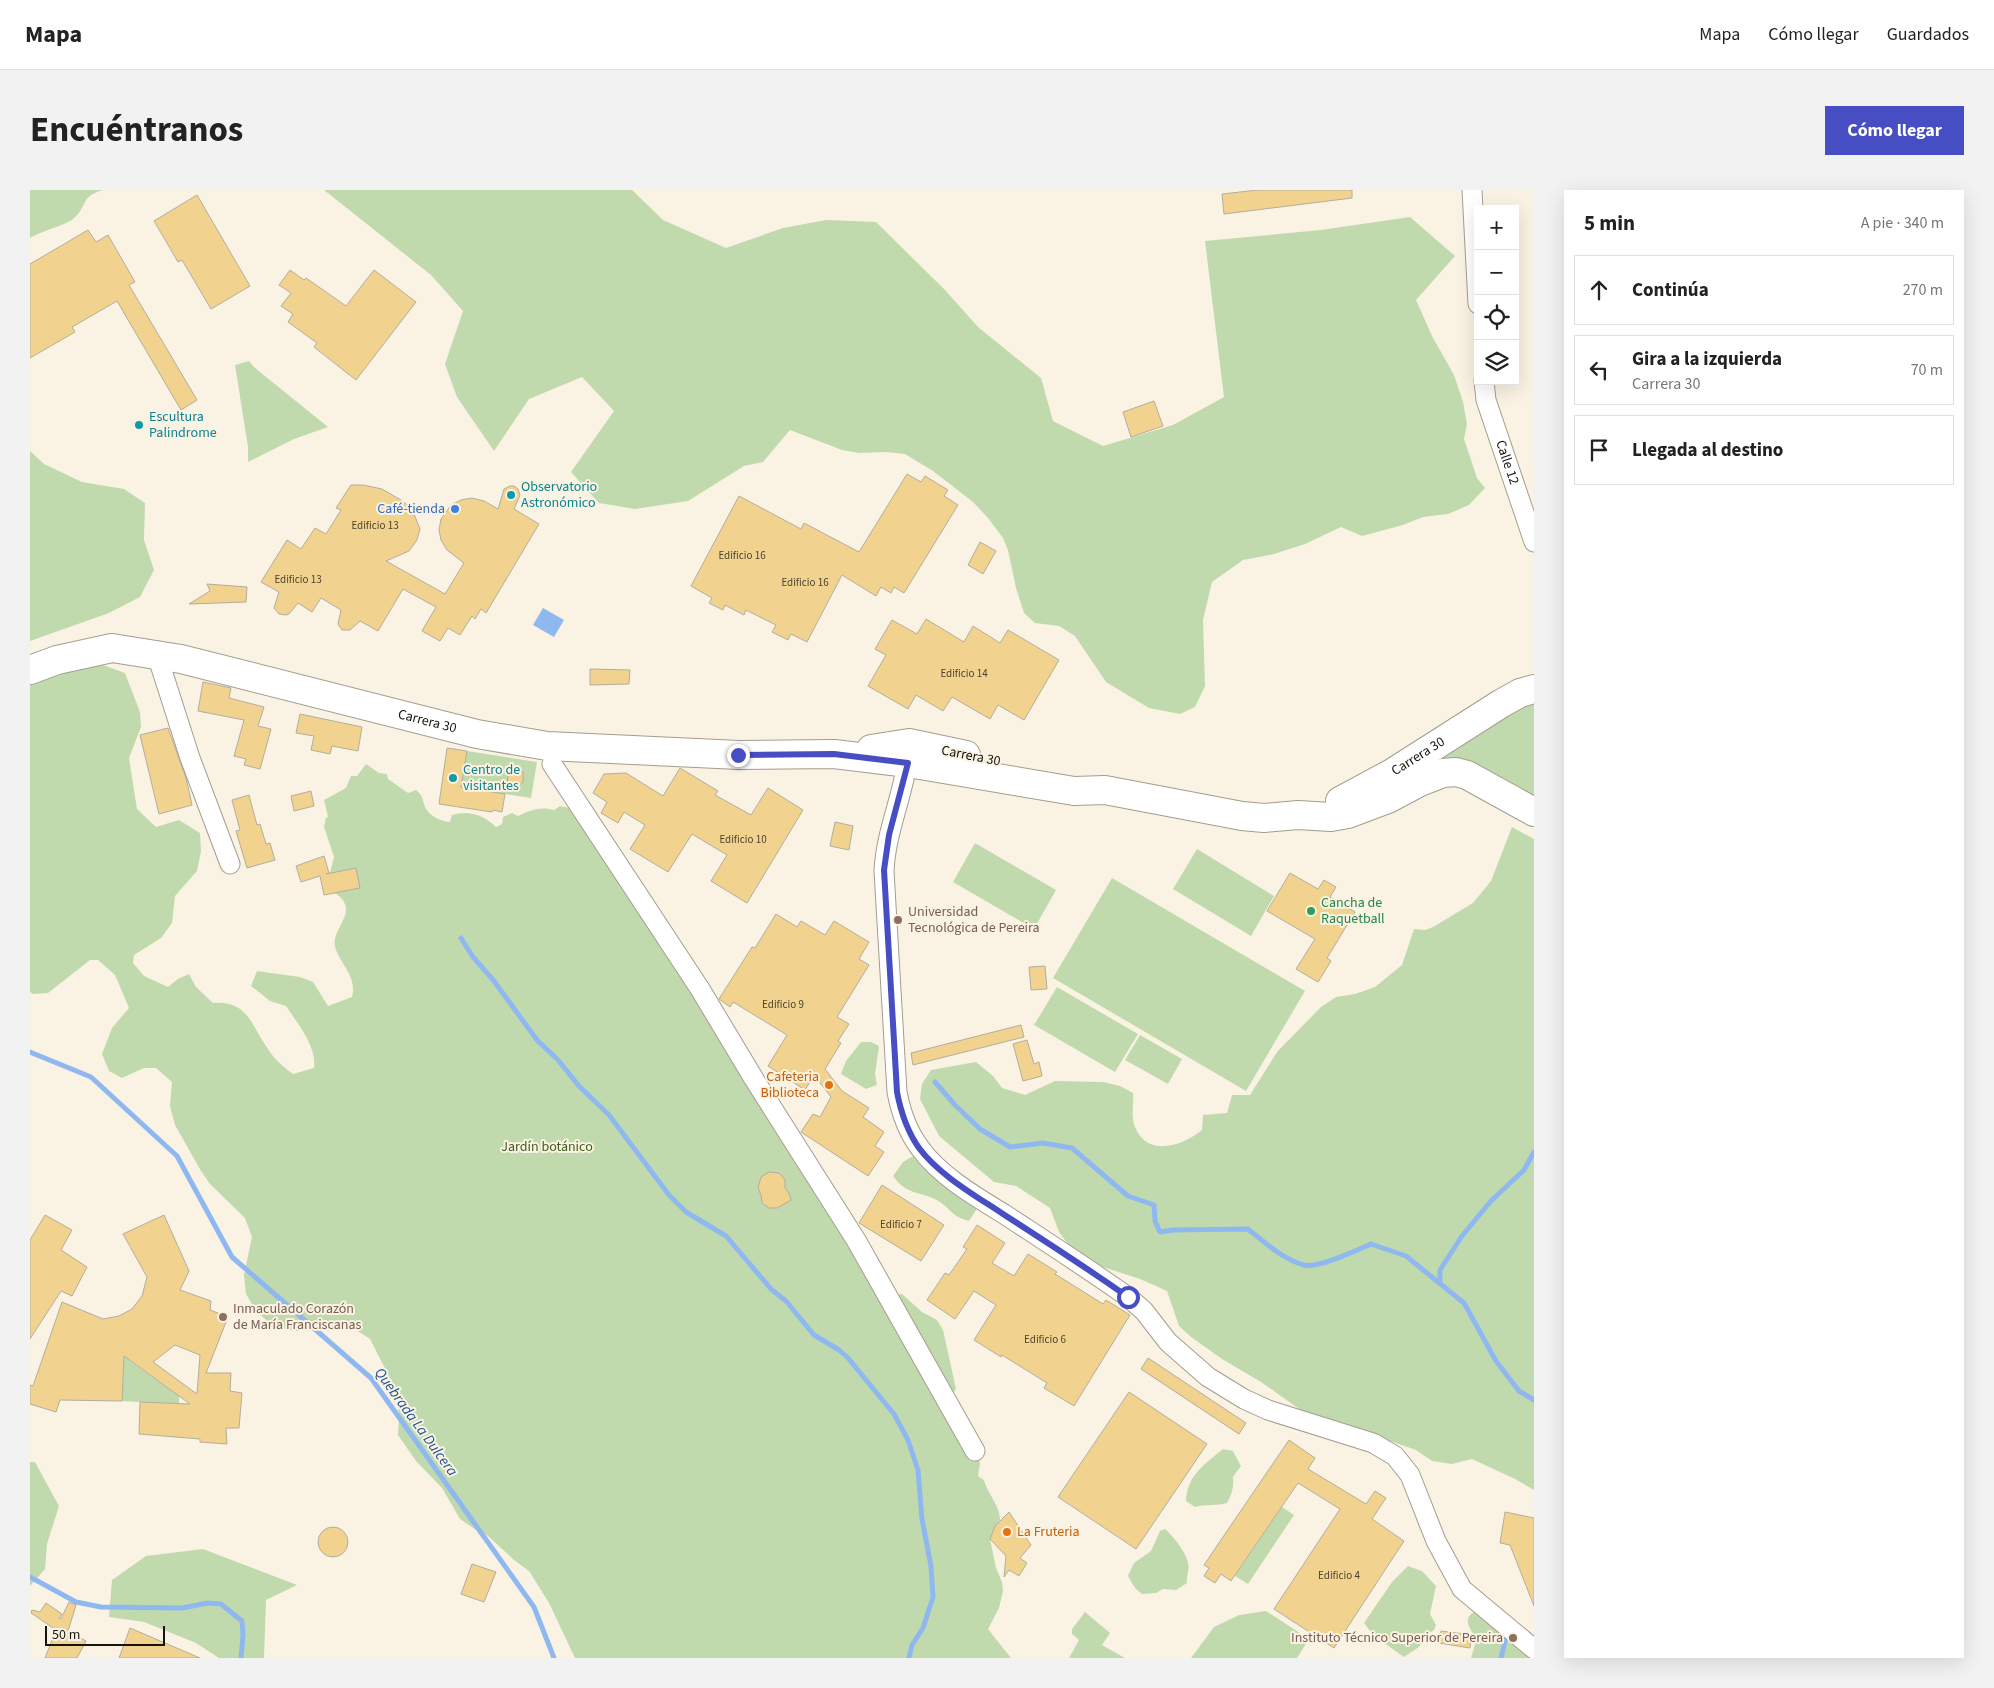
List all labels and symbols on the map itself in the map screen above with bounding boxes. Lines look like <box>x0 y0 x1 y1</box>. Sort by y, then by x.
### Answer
place label: Escultura Palindrome <box>149 407 217 443</box>
marker: Escultura Palindrome <box>133 419 145 431</box>
street label: Calle 12 <box>1490 437 1524 487</box>
place label: Observatorio Astronómico <box>521 477 597 513</box>
marker: Observatorio Astronómico <box>505 489 517 501</box>
place label: Café-tienda <box>377 499 445 519</box>
marker: Café-tienda <box>449 503 461 515</box>
house number: Edificio 13 <box>351 518 399 533</box>
house number: Edificio 16 <box>718 548 766 563</box>
house number: Edificio 13 <box>274 572 322 587</box>
house number: Edificio 16 <box>781 575 829 590</box>
house number: Edificio 14 <box>940 666 988 681</box>
street label: Carrera 30 <box>396 704 459 738</box>
street label: Carrera 30 <box>1387 732 1449 781</box>
street label: Carrera 30 <box>940 740 1002 772</box>
route end <box>727 744 750 767</box>
place label: Centro de visitantes <box>463 760 520 796</box>
marker: Centro de visitantes <box>447 772 459 784</box>
house number: Edificio 10 <box>719 832 767 847</box>
place label: Cancha de Raquetball <box>1321 893 1385 929</box>
place label: Universidad Tecnológica de Pereira <box>908 902 1040 938</box>
marker: Cancha de Raquetball <box>1305 905 1317 917</box>
marker: Universidad Tecnológica de Pereira <box>892 914 904 926</box>
house number: Edificio 9 <box>762 997 804 1012</box>
place label: Cafeteria Biblioteca <box>760 1067 819 1103</box>
marker: Cafeteria Biblioteca <box>823 1079 835 1091</box>
park label: Jardín botánico <box>501 1137 593 1157</box>
house number: Edificio 7 <box>880 1217 922 1232</box>
route start <box>1117 1286 1140 1309</box>
place label: Inmaculado Corazón de María Franciscanas <box>233 1299 361 1335</box>
marker: Inmaculado Corazón de María Franciscanas <box>217 1311 229 1323</box>
house number: Edificio 6 <box>1024 1332 1066 1347</box>
water label: Quebrada La Dulcera <box>369 1363 463 1481</box>
place label: La Fruteria <box>1017 1522 1080 1542</box>
marker: La Fruteria <box>1001 1526 1013 1538</box>
house number: Edificio 4 <box>1318 1568 1360 1583</box>
scale bar <box>45 1623 165 1646</box>
place label: Instituto Técnico Superior de Pereira <box>1291 1628 1503 1648</box>
marker: Instituto Técnico Superior de Pereira <box>1507 1632 1519 1644</box>

